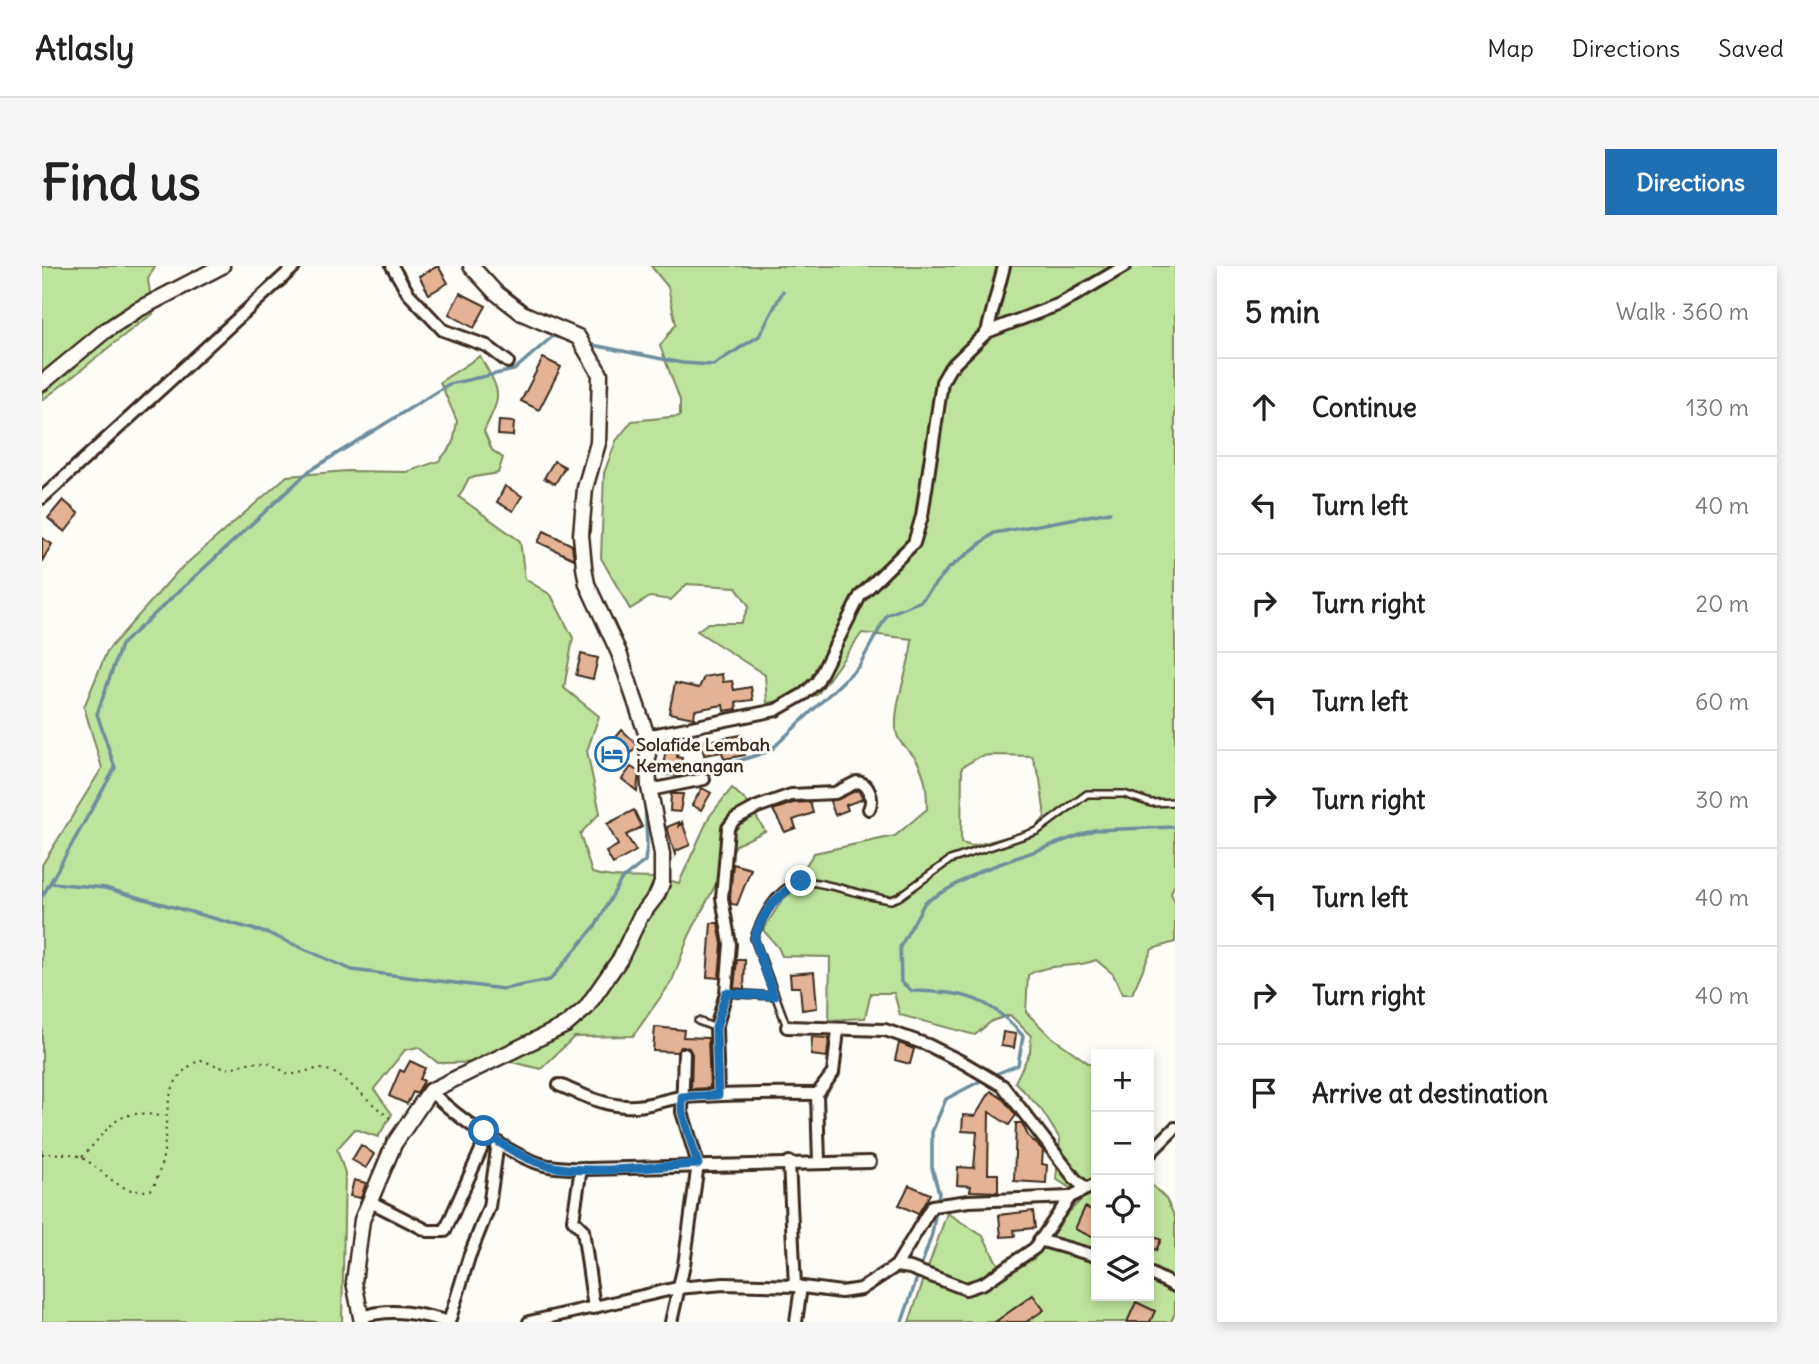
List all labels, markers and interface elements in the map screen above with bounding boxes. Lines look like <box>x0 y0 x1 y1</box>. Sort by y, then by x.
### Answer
text: Atlasly <box>35 27 134 69</box>
text: Map <box>1487 33 1534 63</box>
text: Directions <box>1572 33 1680 63</box>
text: Saved <box>1718 33 1784 63</box>
button: Directions <box>1605 149 1777 215</box>
text: Find us <box>42 152 200 213</box>
text: 5 min <box>1245 293 1320 331</box>
text: Walk · 360 m <box>1616 297 1749 326</box>
icon: ahead <box>1245 388 1283 426</box>
text: Continue <box>1312 391 1417 424</box>
text: 130 m <box>1686 393 1749 422</box>
icon: left <box>1245 486 1283 524</box>
text: Turn left <box>1312 489 1408 522</box>
text: 40 m <box>1695 491 1749 520</box>
icon: right <box>1245 584 1283 622</box>
text: Turn right <box>1312 587 1425 620</box>
text: 20 m <box>1696 589 1749 618</box>
icon: left <box>1245 682 1283 720</box>
text: Turn left <box>1312 685 1408 718</box>
text: 60 m <box>1695 687 1749 716</box>
place label: Solafide Lembah Kemenangan <box>636 733 771 777</box>
hotel icon: Solafide Lembah Kemenangan <box>593 735 631 773</box>
icon: right <box>1245 780 1283 818</box>
text: Turn right <box>1312 783 1425 816</box>
text: 30 m <box>1695 785 1749 814</box>
route end <box>785 865 816 896</box>
icon: left <box>1245 878 1283 916</box>
text: Turn left <box>1312 881 1408 914</box>
text: 40 m <box>1695 883 1749 912</box>
icon: right <box>1245 976 1283 1014</box>
text: Turn right <box>1312 979 1425 1012</box>
text: 40 m <box>1695 981 1749 1010</box>
map controls <box>1091 1049 1154 1301</box>
button: + <box>1091 1049 1154 1112</box>
icon: arrive <box>1245 1074 1283 1112</box>
text: Arrive at destination <box>1312 1077 1548 1110</box>
button: − <box>1091 1112 1154 1175</box>
route start <box>468 1115 499 1146</box>
button: locate <box>1091 1175 1154 1238</box>
button: layers <box>1091 1238 1154 1301</box>

